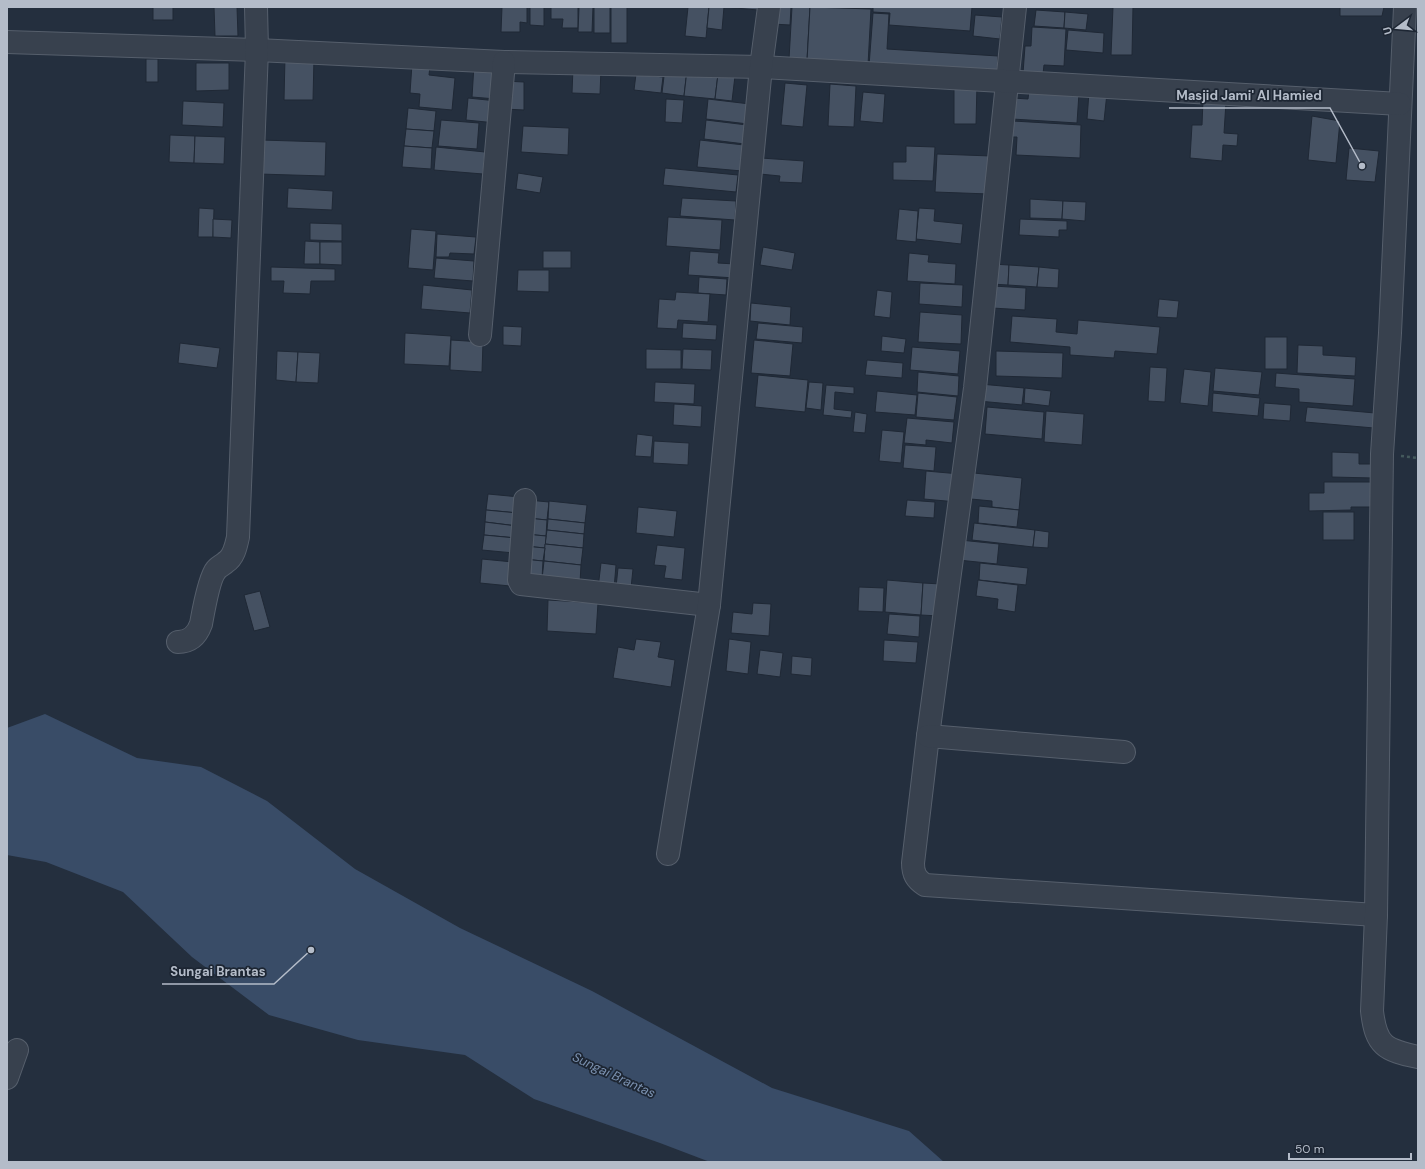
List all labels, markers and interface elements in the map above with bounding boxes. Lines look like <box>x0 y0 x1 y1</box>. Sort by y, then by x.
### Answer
north arrow <box>1377 8 1417 48</box>
text: U <box>1380 25 1395 36</box>
callout: Masjid Jami' Al Hamied <box>1169 83 1330 108</box>
text: Masjid Jami' Al Hamied <box>1176 87 1322 104</box>
callout: Sungai Brantas <box>162 959 274 984</box>
text: Sungai Brantas <box>170 963 266 980</box>
water label: Sungai Brantas <box>570 1048 658 1102</box>
scale bar <box>1289 1135 1411 1161</box>
text: 50 m <box>1295 1141 1324 1157</box>

